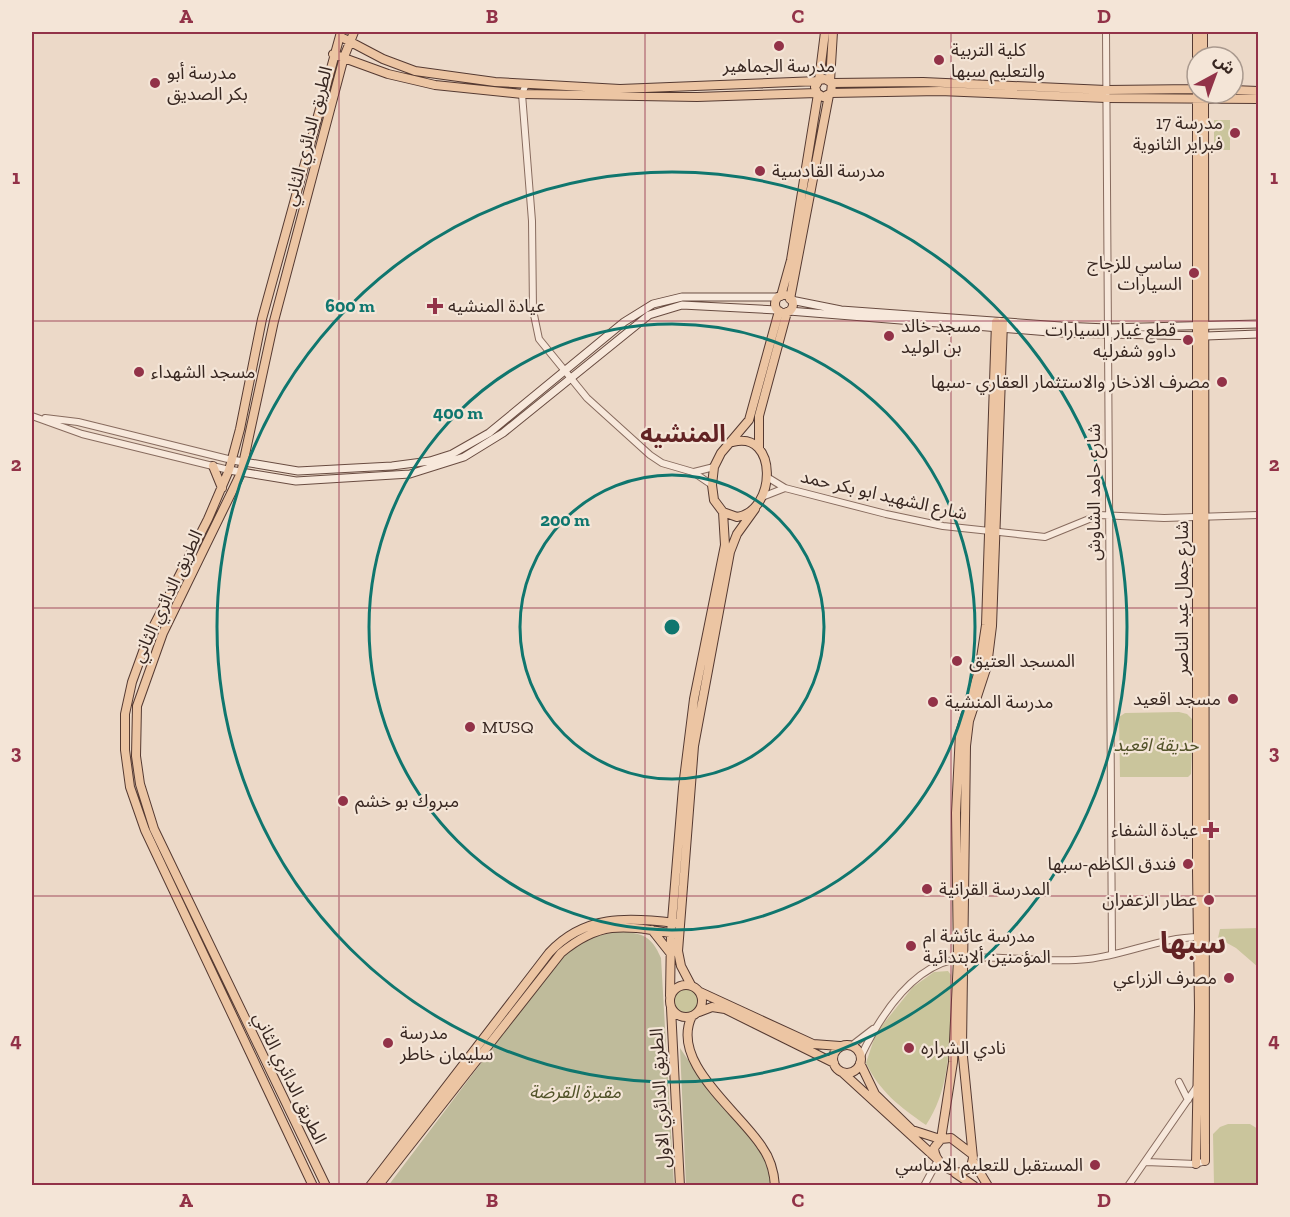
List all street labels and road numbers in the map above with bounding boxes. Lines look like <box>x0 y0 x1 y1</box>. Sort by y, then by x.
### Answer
street label: الطريق الدائري الثاني <box>279 64 339 209</box>
street label: شارع حامد الشاوش <box>1083 423 1108 561</box>
street label: شارع الشهيد ابو بكر حمد <box>798 465 970 528</box>
street label: شارع جمال عبد الناصر <box>1171 521 1196 676</box>
street label: الطريق الدائري الثاني <box>127 526 209 667</box>
street label: الطريق الدائري الثاني <box>247 1008 331 1148</box>
street label: الطريق الدائري الاول <box>645 1027 677 1169</box>

